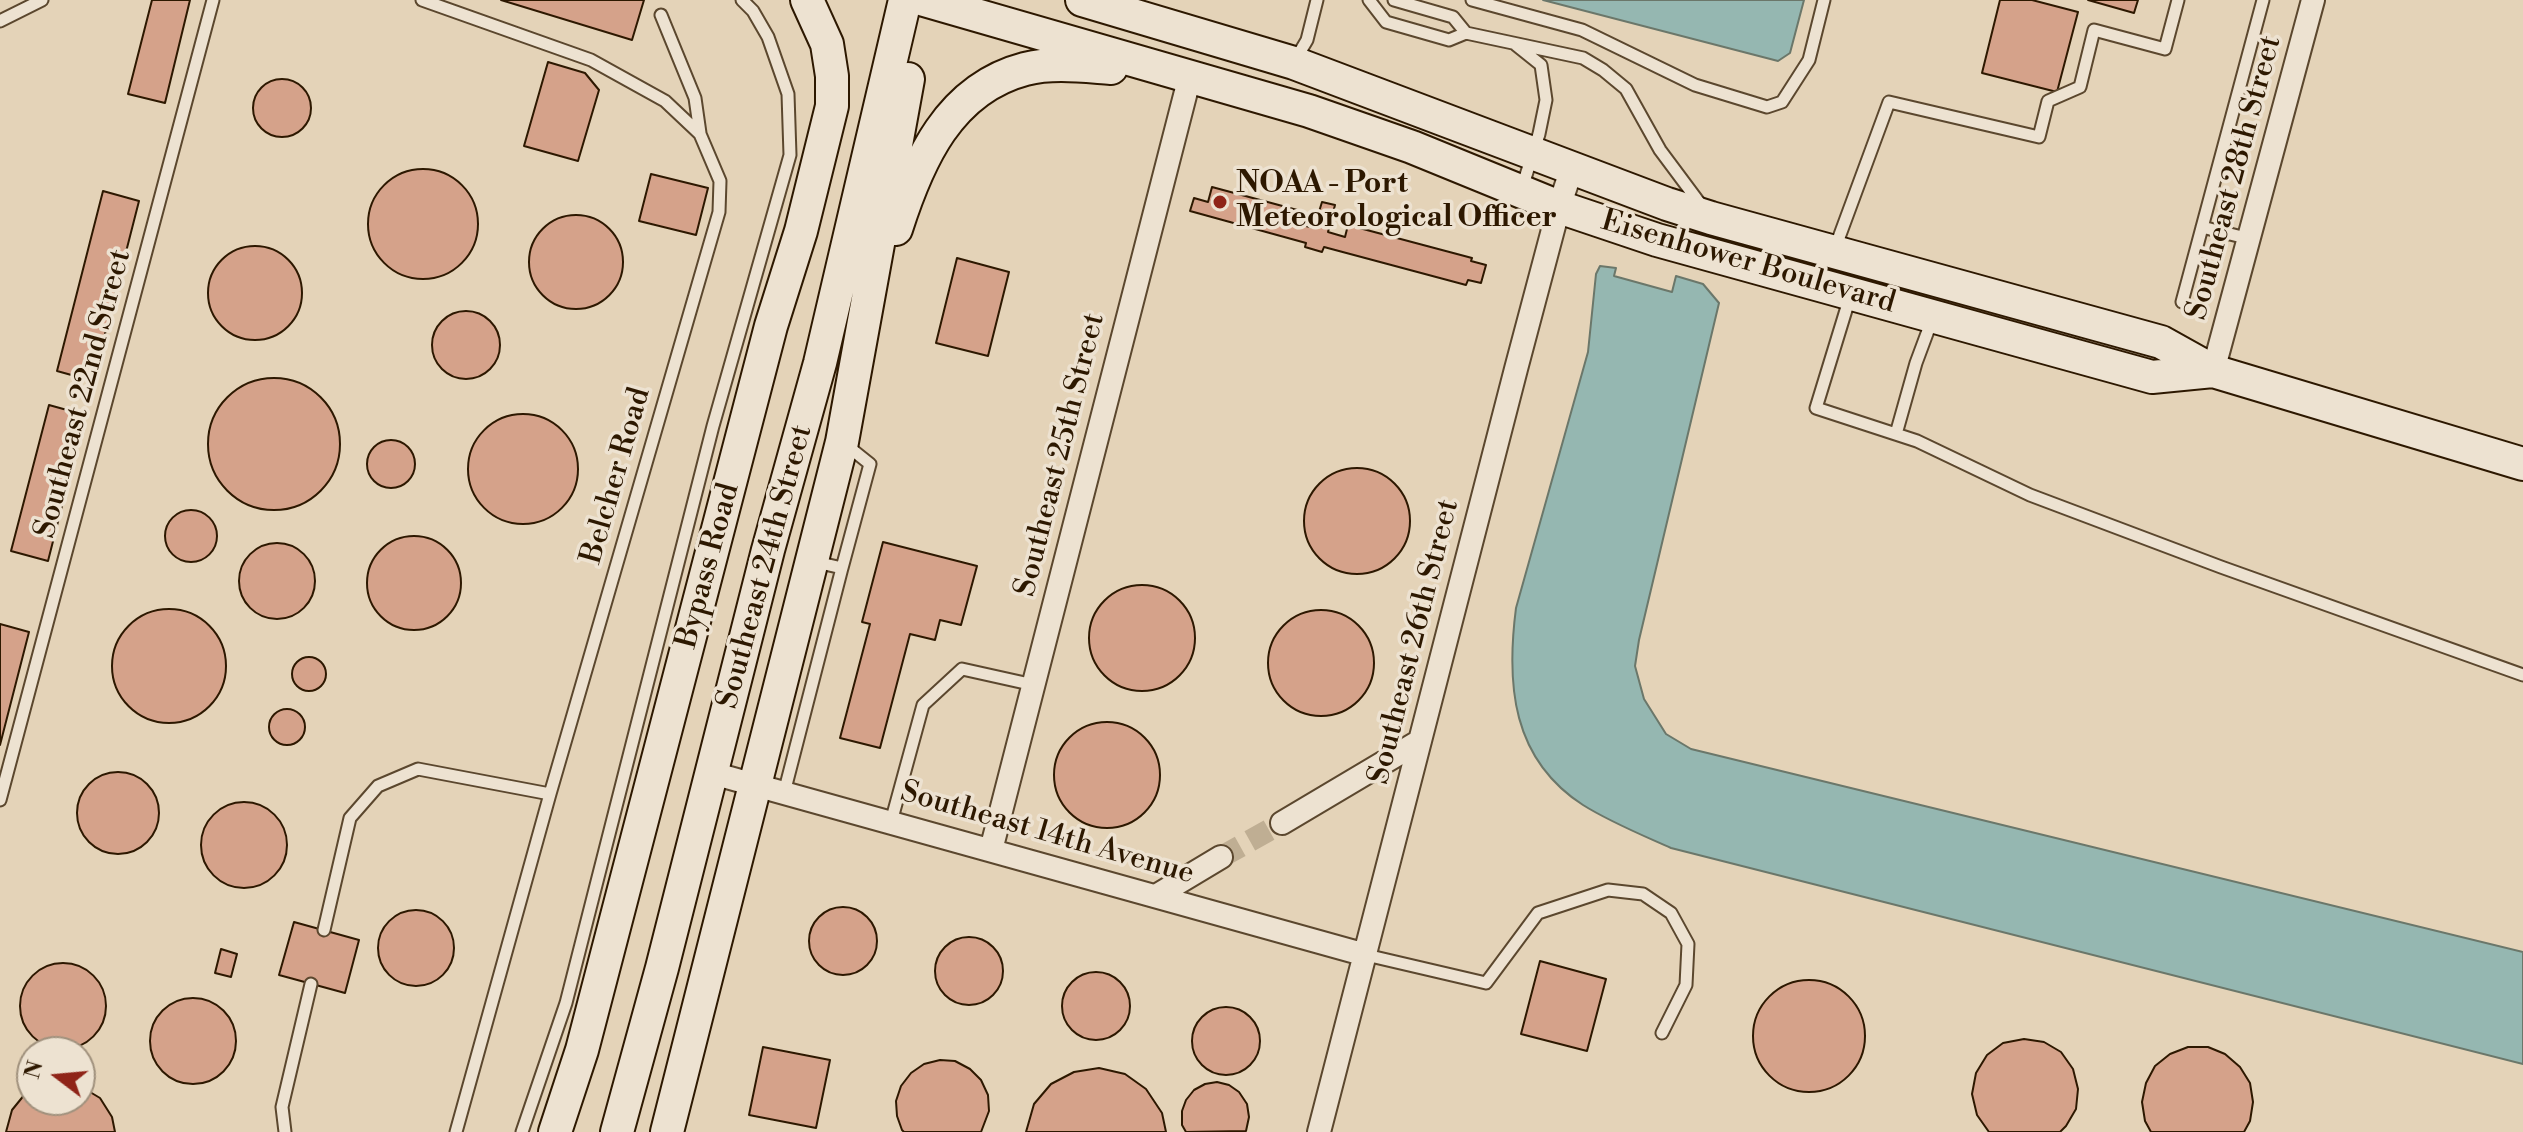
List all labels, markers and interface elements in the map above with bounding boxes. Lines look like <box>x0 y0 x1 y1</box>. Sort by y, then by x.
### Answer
street label: Southeast 28th Street <box>2180 32 2290 324</box>
place label: NOAA - Port Meteorological Officer <box>1236 167 1557 238</box>
marker: NOAA - Port Meteorological Officer <box>1211 193 1229 211</box>
street label: Eisenhower Boulevard <box>1597 204 1899 322</box>
street label: Southeast 22nd Street <box>28 246 140 542</box>
street label: Southeast 25th Street <box>1008 310 1114 600</box>
street label: Belcher Road <box>575 384 659 568</box>
street label: Southeast 24th Street <box>711 421 821 713</box>
street label: Bypass Road <box>670 479 748 653</box>
street label: Southeast 26th Street <box>1362 496 1468 788</box>
street label: Southeast 14th Avenue <box>896 775 1198 893</box>
north arrow <box>16 1036 96 1116</box>
text: N <box>19 1058 50 1082</box>

